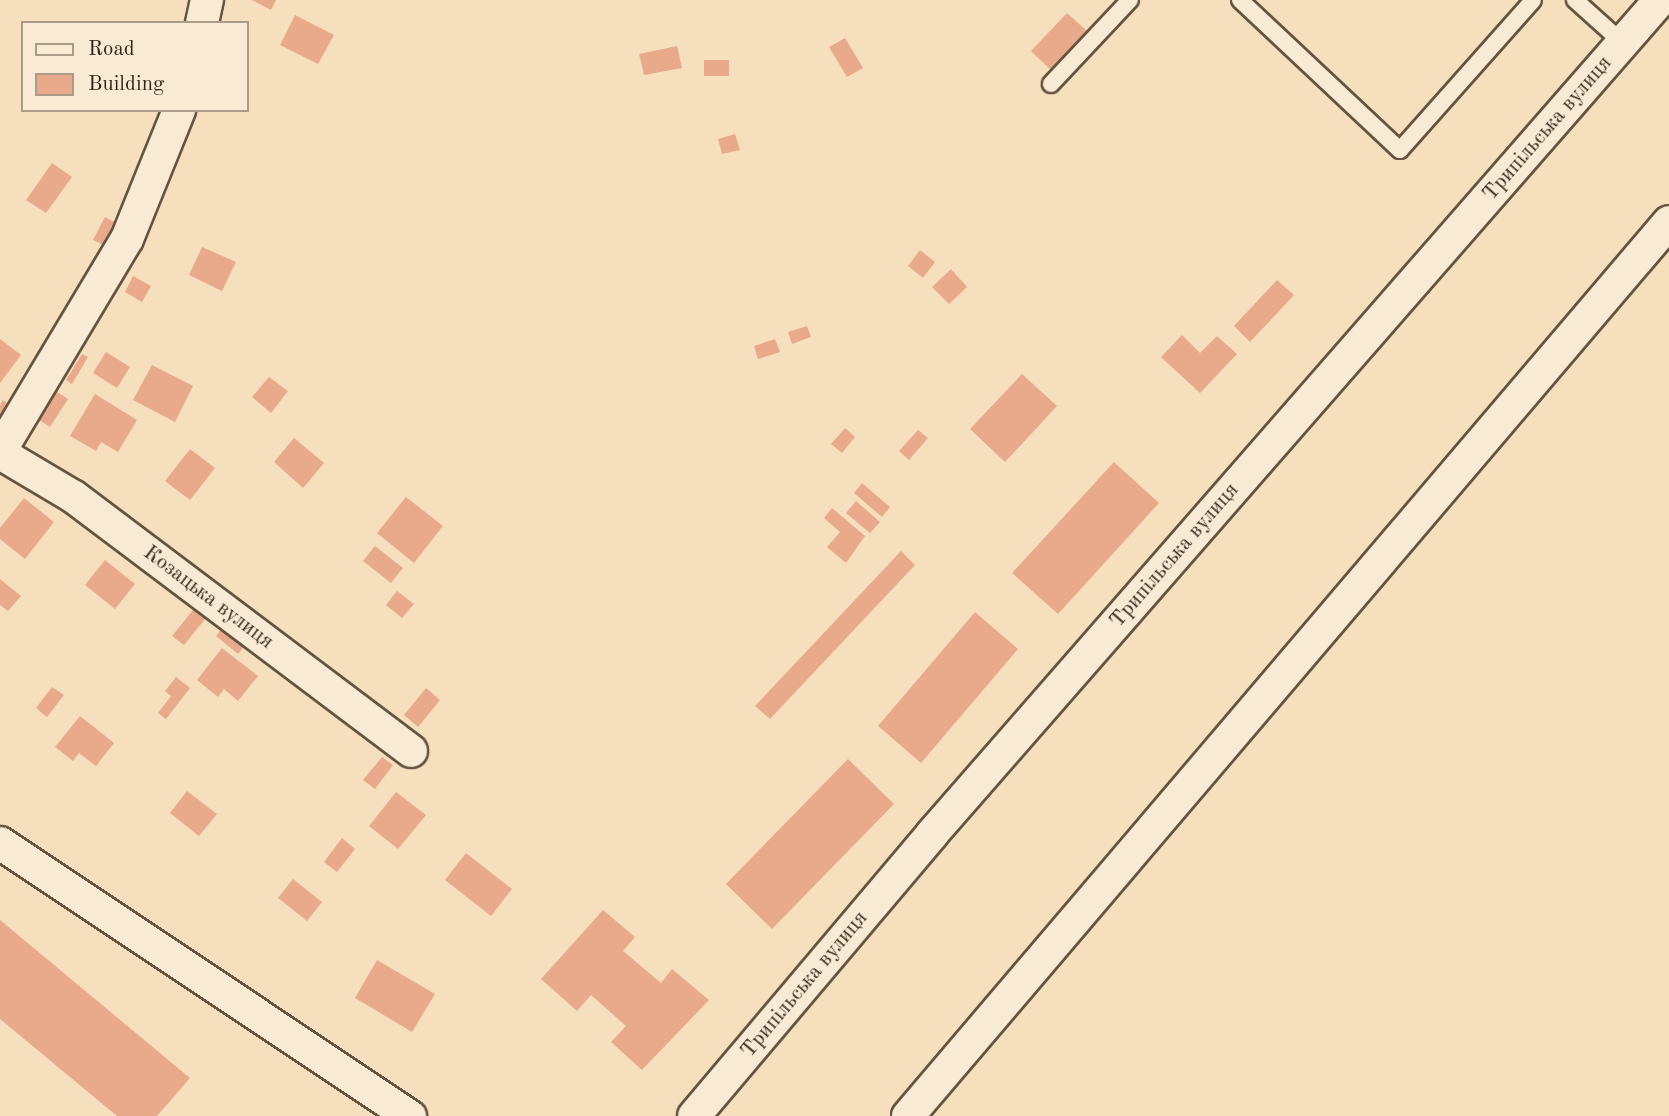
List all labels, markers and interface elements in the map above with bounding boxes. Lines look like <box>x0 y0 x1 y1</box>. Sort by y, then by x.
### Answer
legend <box>21 21 248 112</box>
text: Road <box>88 39 135 60</box>
street label: Трипільська вулиця <box>1478 51 1618 207</box>
text: Building <box>88 74 164 95</box>
street label: Трипільська вулиця <box>1105 478 1245 634</box>
street label: Козацька вулиця <box>138 541 278 655</box>
street label: Трипільська вулиця <box>736 907 874 1063</box>

